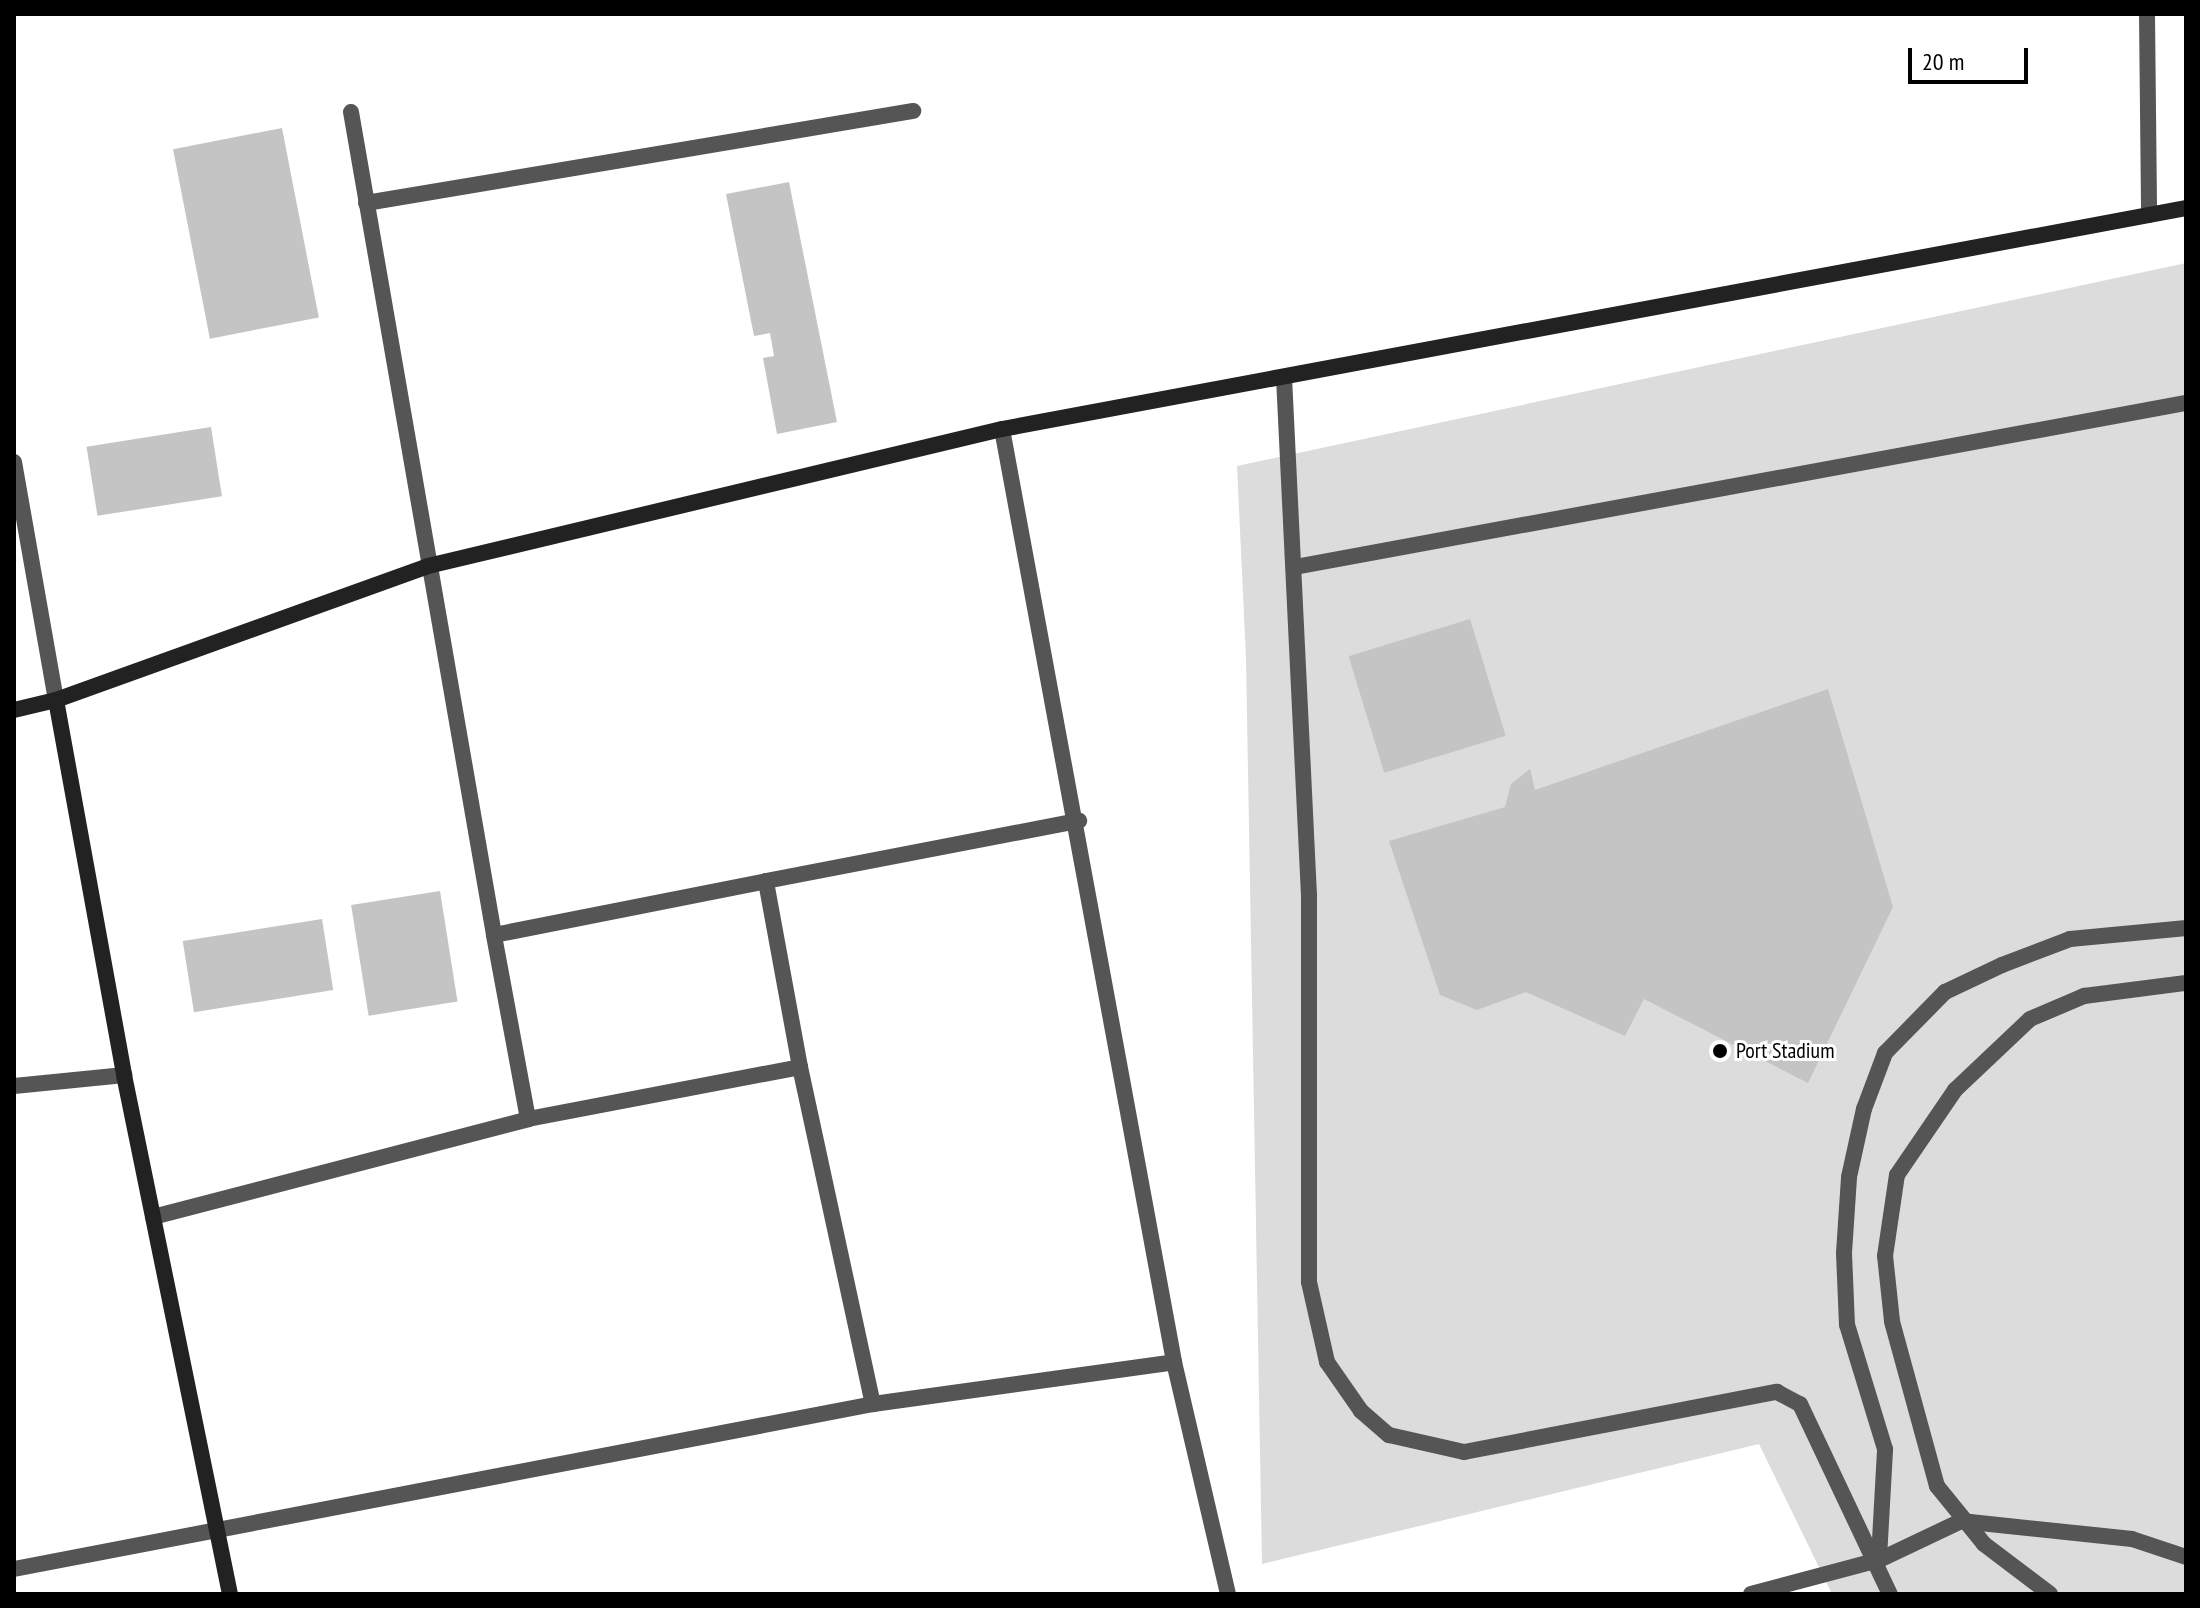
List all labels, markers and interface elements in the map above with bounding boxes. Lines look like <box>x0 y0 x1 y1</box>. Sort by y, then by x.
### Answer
scale bar <box>1912 32 2032 82</box>
text: 20 m <box>1922 46 1964 77</box>
place label: Port Stadium <box>1736 1038 1834 1064</box>
marker: Port Stadium <box>1711 1042 1729 1060</box>

